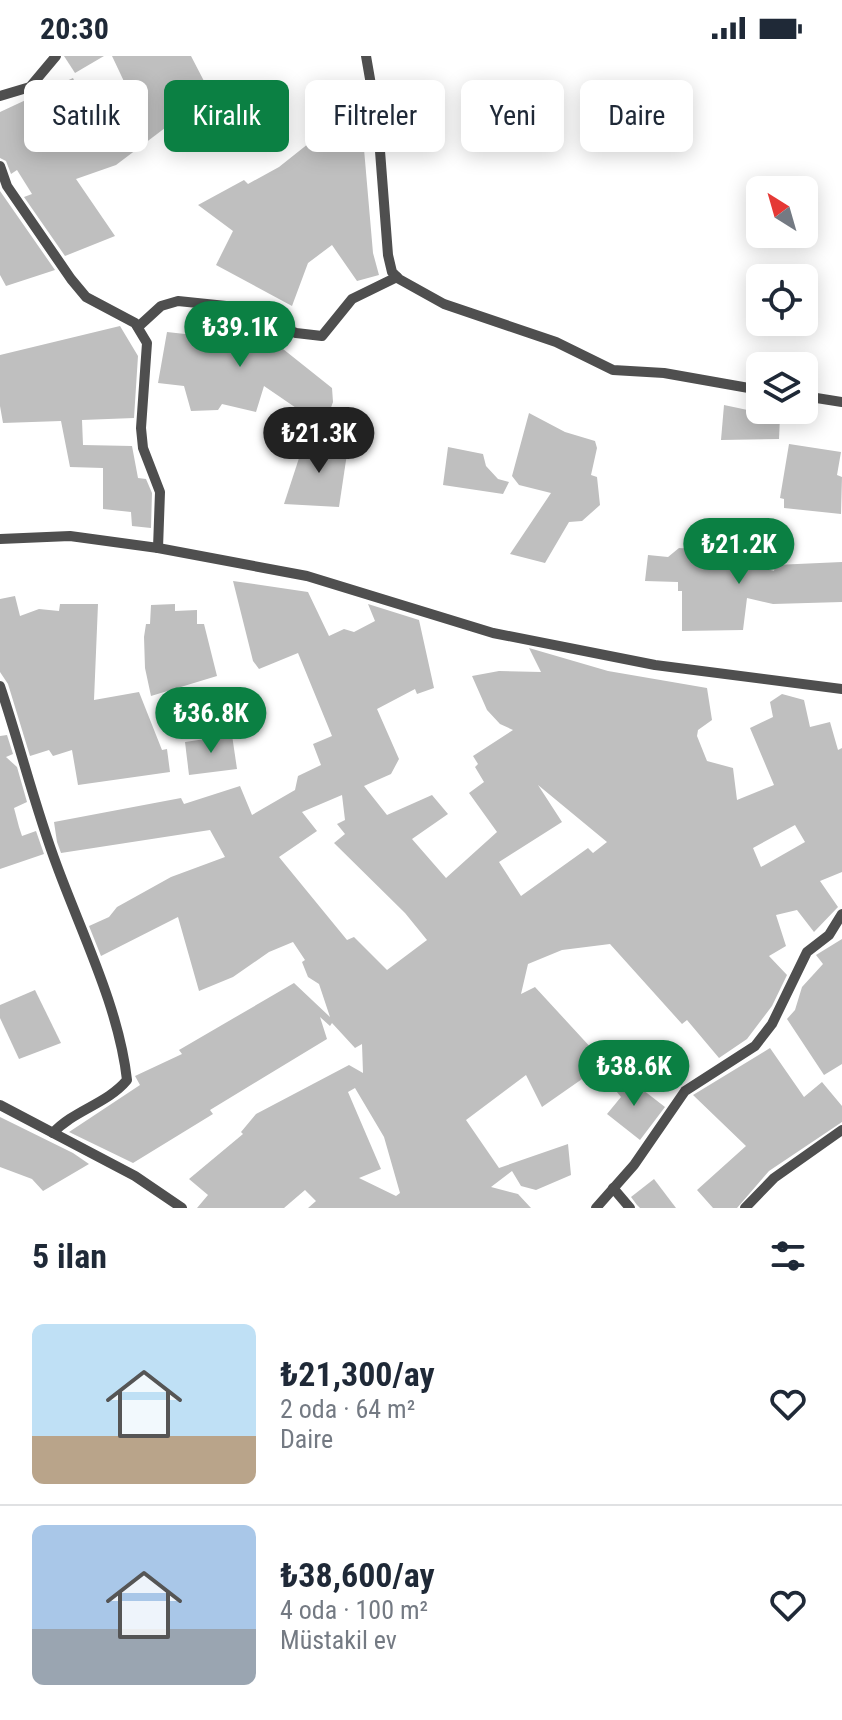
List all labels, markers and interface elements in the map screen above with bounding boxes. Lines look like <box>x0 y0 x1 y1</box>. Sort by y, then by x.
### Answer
text: 20:30 <box>40 11 109 46</box>
chip: Satılık <box>24 80 148 152</box>
chip: Kiralık <box>164 80 289 152</box>
chip: Filtreler <box>305 80 445 152</box>
chip: Yeni <box>461 80 564 152</box>
chip: Daire <box>580 80 693 152</box>
north arrow <box>746 176 818 248</box>
map controls <box>746 176 818 424</box>
button: locate <box>746 264 818 336</box>
pin: ₺39.1K <box>175 301 305 369</box>
text: ₺39.1K <box>202 312 278 342</box>
button: layers <box>746 352 818 424</box>
pin: ₺21.3K <box>254 407 384 475</box>
text: ₺21.3K <box>281 418 357 448</box>
pin: ₺21.2K <box>674 518 804 586</box>
text: ₺21.2K <box>701 529 777 559</box>
pin: ₺36.8K <box>146 687 276 755</box>
text: ₺36.8K <box>173 698 249 728</box>
pin: ₺38.6K <box>569 1040 699 1108</box>
text: ₺38.6K <box>596 1051 672 1081</box>
icon: filters <box>766 1234 810 1278</box>
text: 5 ilan <box>32 1236 107 1276</box>
text: ₺21,300/ay <box>280 1354 435 1394</box>
icon: home <box>96 1356 192 1452</box>
icon: heart <box>766 1382 810 1426</box>
text: 2 oda · 64 m² <box>280 1394 415 1424</box>
text: Daire <box>280 1424 333 1454</box>
text: ₺38,600/ay <box>280 1555 435 1595</box>
icon: home <box>96 1557 192 1653</box>
icon: heart <box>766 1583 810 1627</box>
text: 4 oda · 100 m² <box>280 1595 428 1625</box>
text: Müstakil ev <box>280 1625 397 1655</box>

